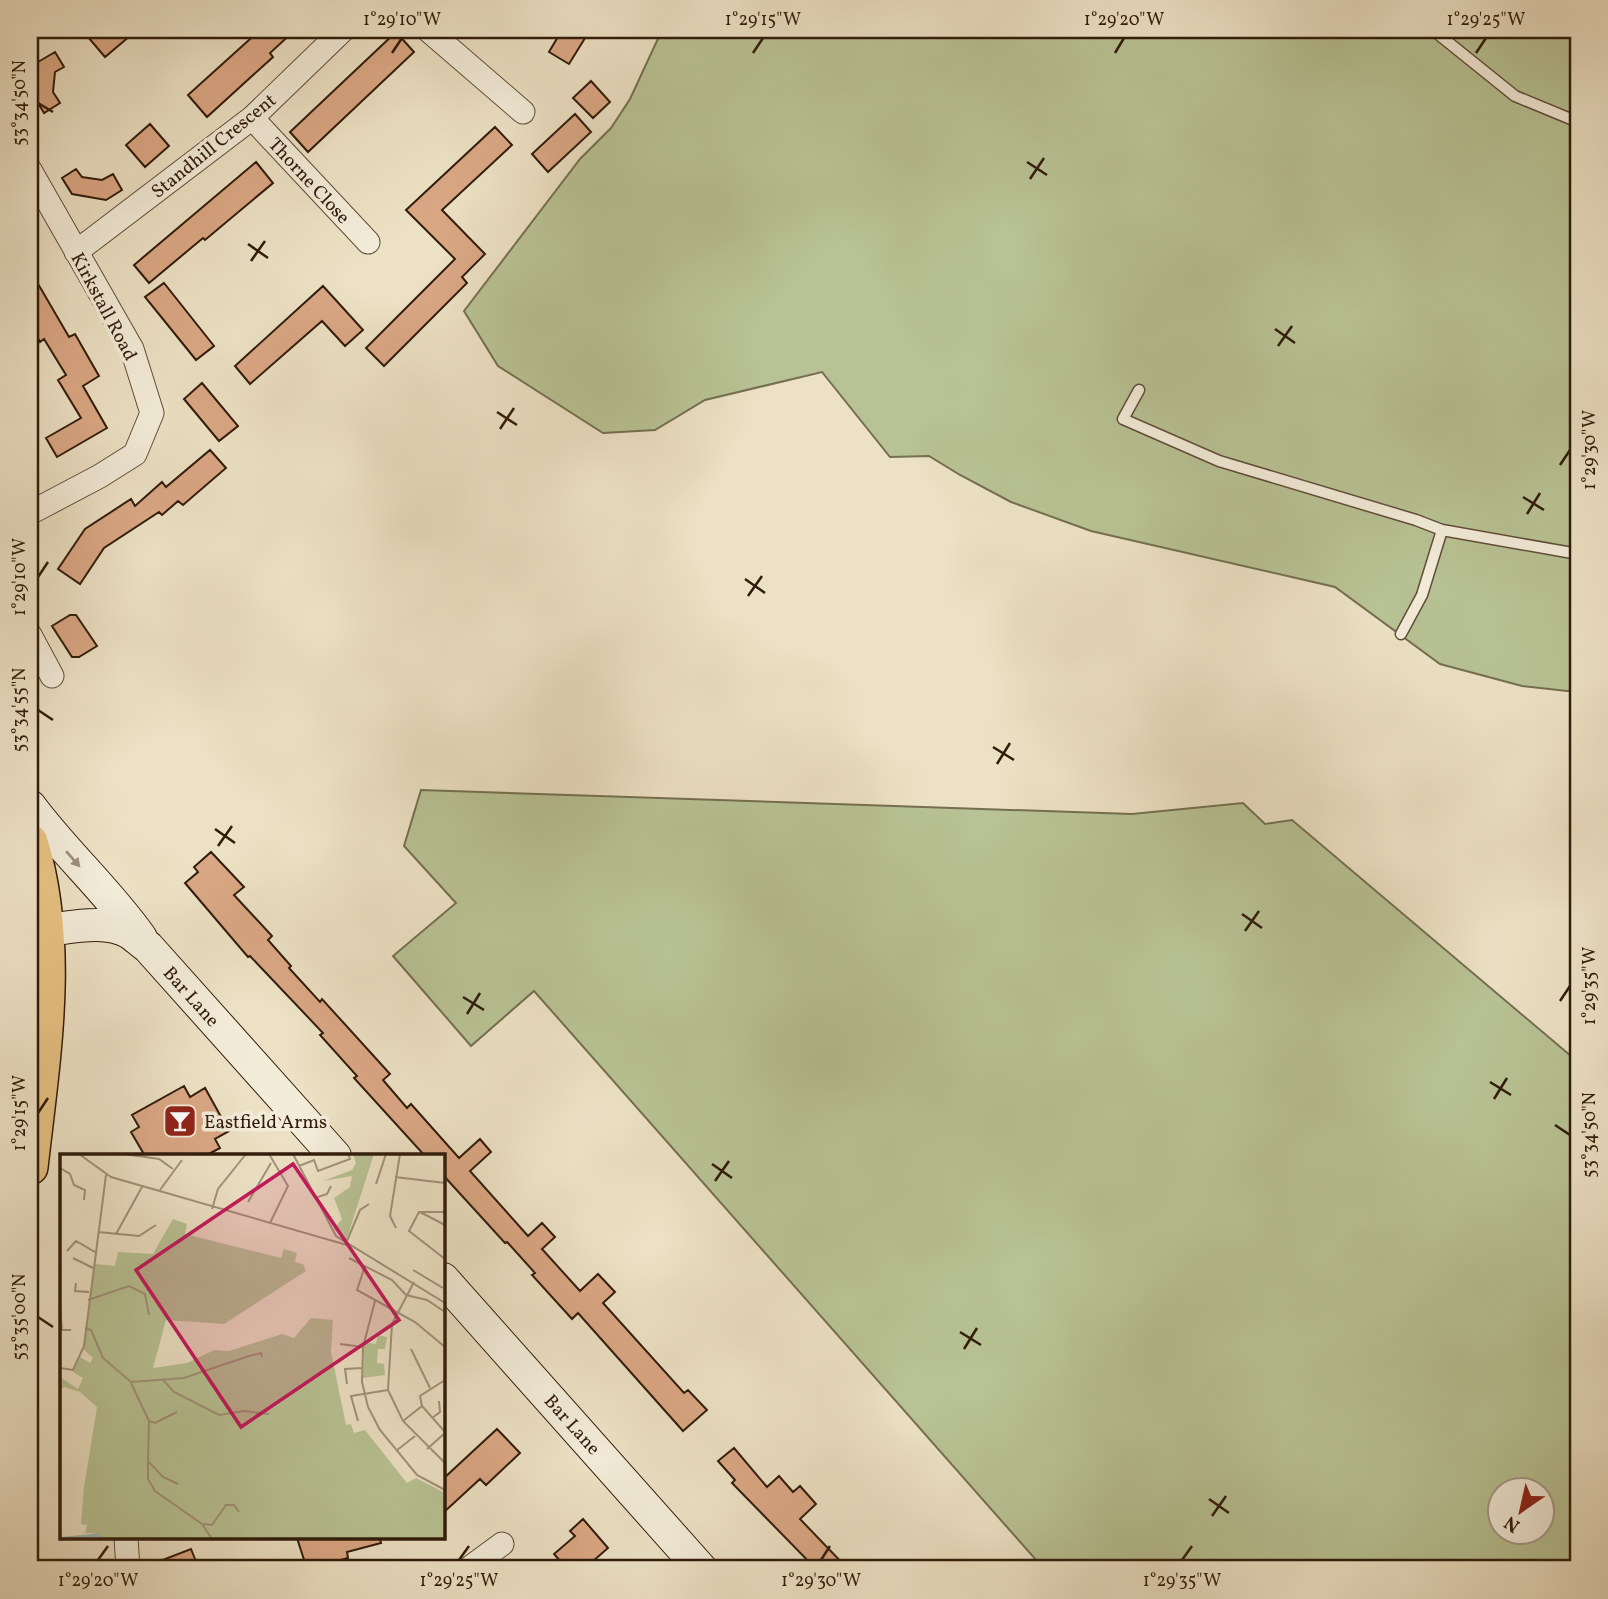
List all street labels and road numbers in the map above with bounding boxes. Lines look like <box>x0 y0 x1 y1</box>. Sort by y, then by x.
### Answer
street label: Standhill Crescent <box>146 88 282 205</box>
street label: Thorne Close <box>262 132 355 230</box>
street label: Kirkstall Road <box>64 248 143 366</box>
street label: Bar Lane <box>156 961 225 1033</box>
street label: Bar Lane <box>537 1389 606 1461</box>

